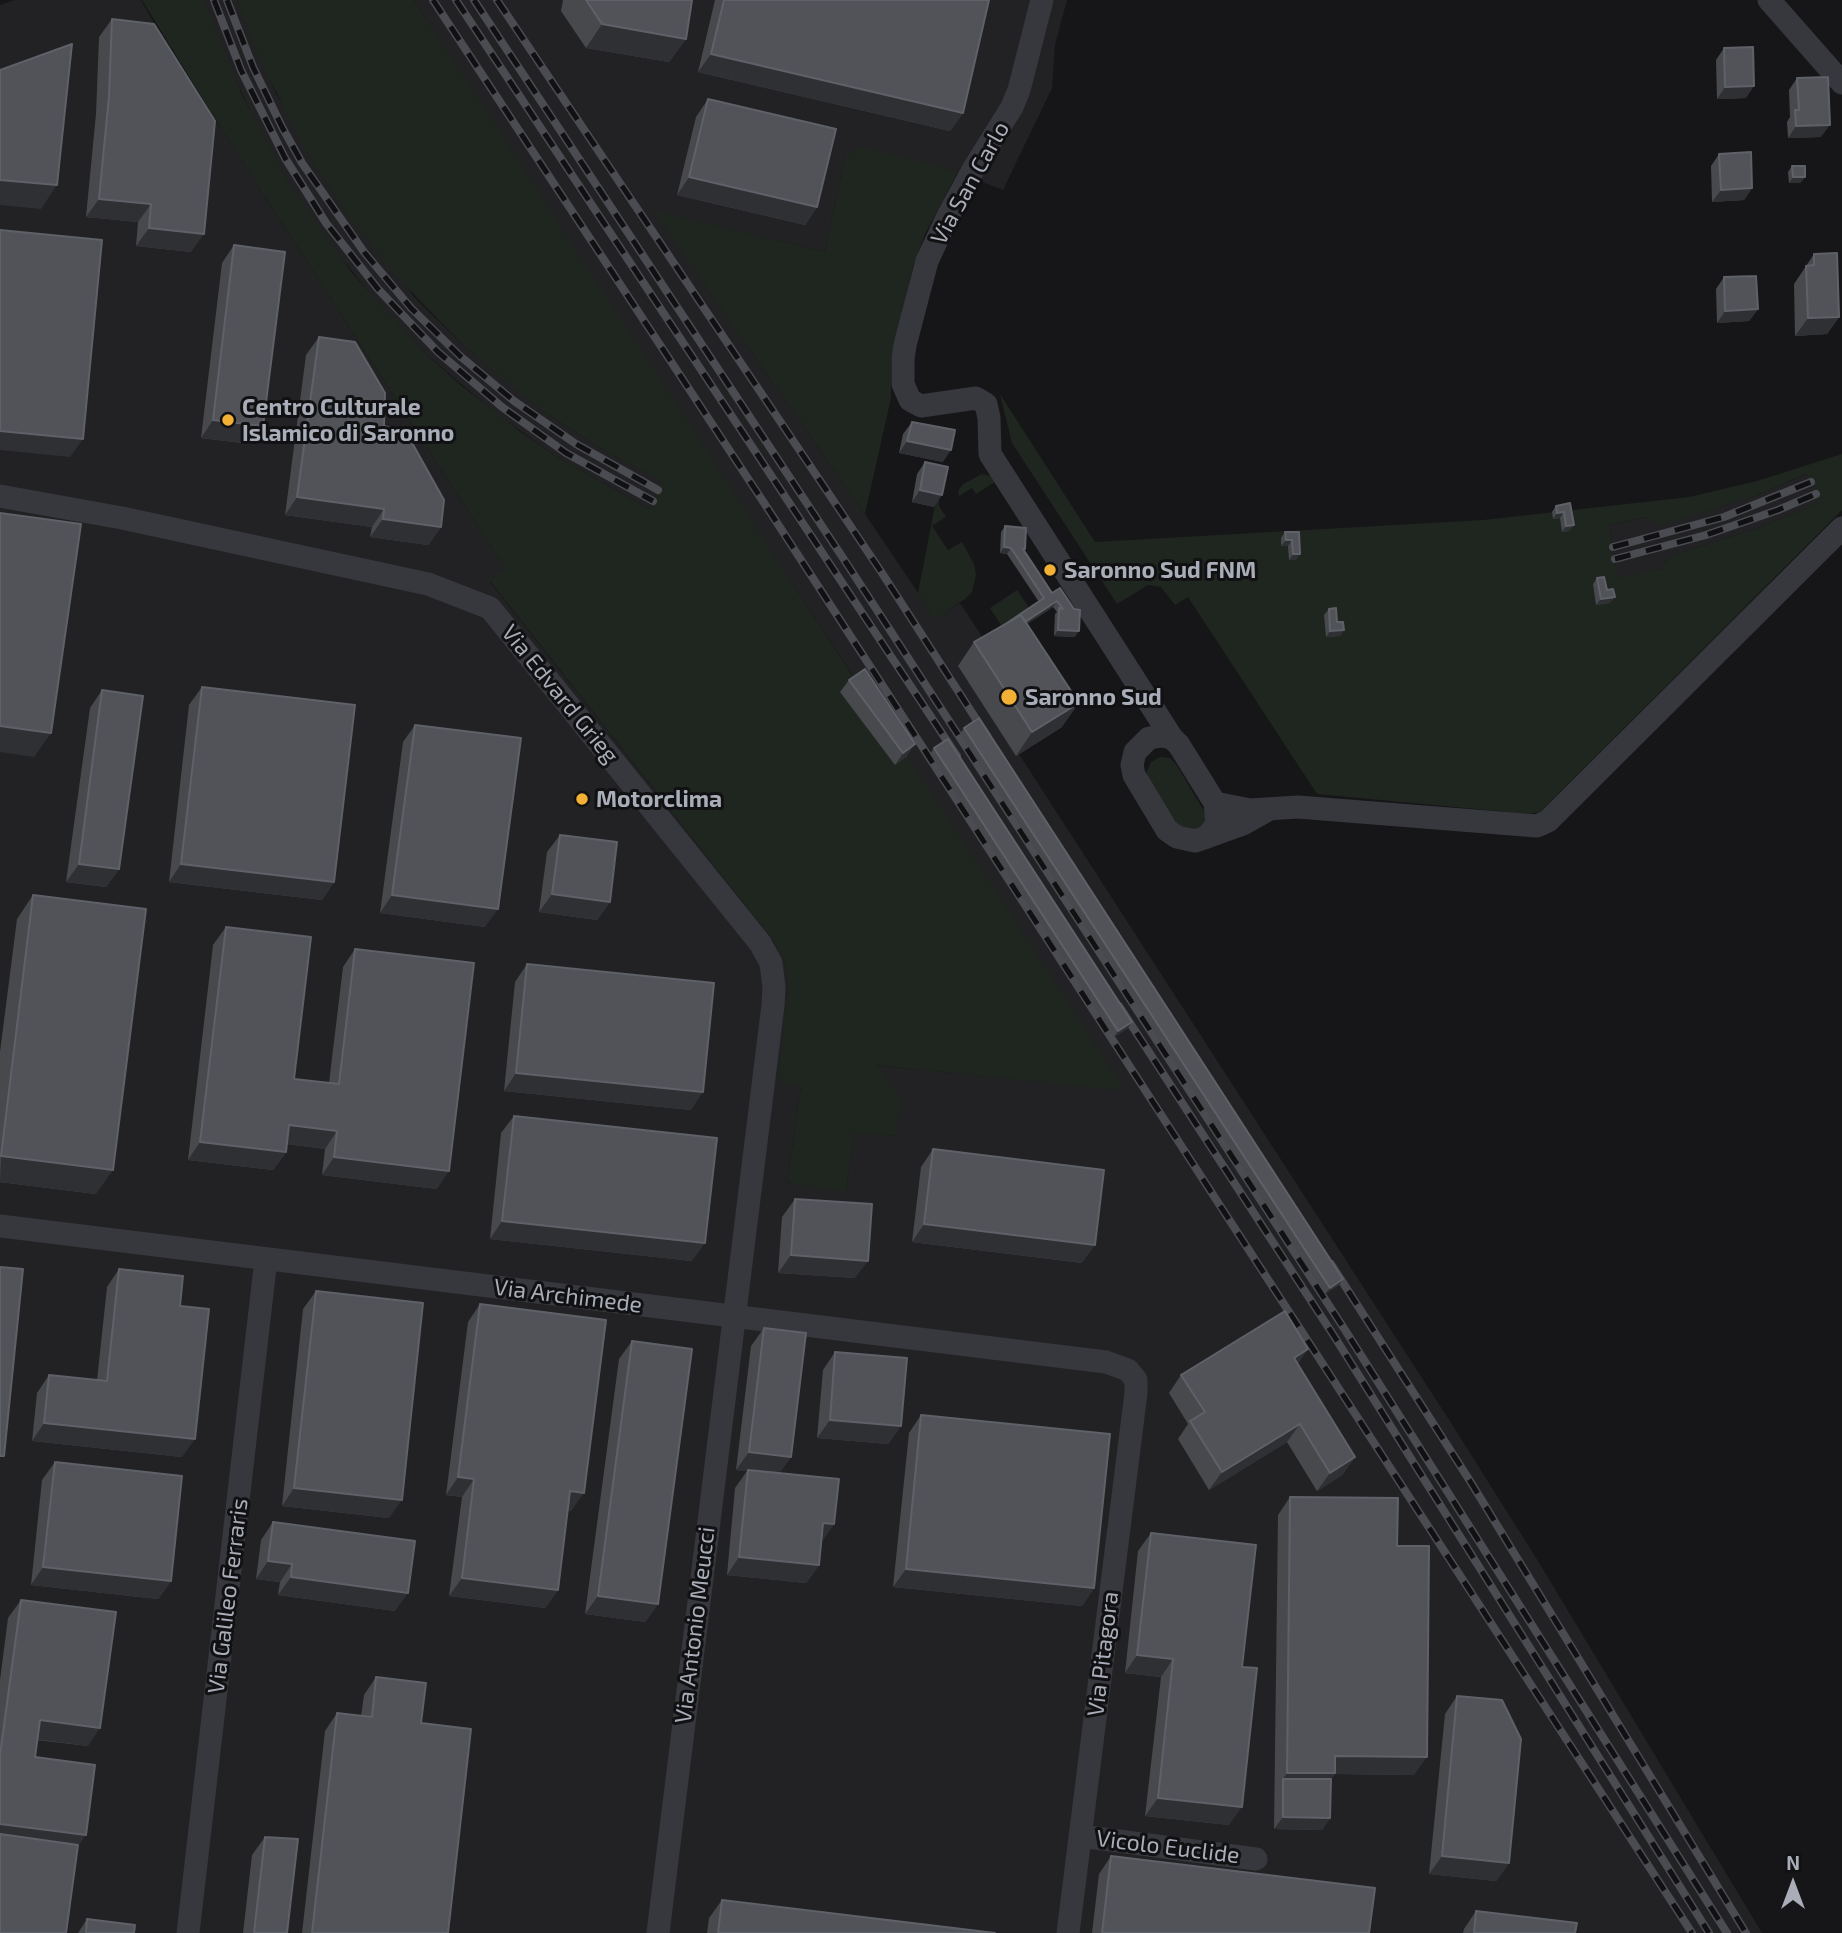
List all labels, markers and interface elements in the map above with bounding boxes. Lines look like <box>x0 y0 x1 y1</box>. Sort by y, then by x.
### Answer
street label: Via San Carlo <box>925 117 1015 249</box>
place label: Centro Culturale Islamico di Saronno <box>242 393 454 447</box>
marker: Centro Culturale Islamico di Saronno <box>220 412 236 428</box>
place label: Saronno Sud FNM <box>1064 556 1256 584</box>
marker: Saronno Sud FNM <box>1042 562 1058 578</box>
street label: Via Edvard Grieg <box>496 619 624 769</box>
place label: Saronno Sud <box>1025 683 1162 711</box>
marker: Saronno Sud <box>999 687 1019 707</box>
place label: Motorclima <box>596 785 722 813</box>
marker: Motorclima <box>574 791 590 807</box>
street label: Via Archimede <box>492 1273 644 1319</box>
street label: Via Galileo Ferraris <box>202 1497 254 1695</box>
street label: Via Antonio Meucci <box>669 1525 721 1725</box>
street label: Via Pitagora <box>1082 1590 1124 1718</box>
street label: Vicolo Euclide <box>1095 1825 1241 1869</box>
north arrow <box>1758 1849 1828 1919</box>
text: N <box>1786 1851 1800 1874</box>

